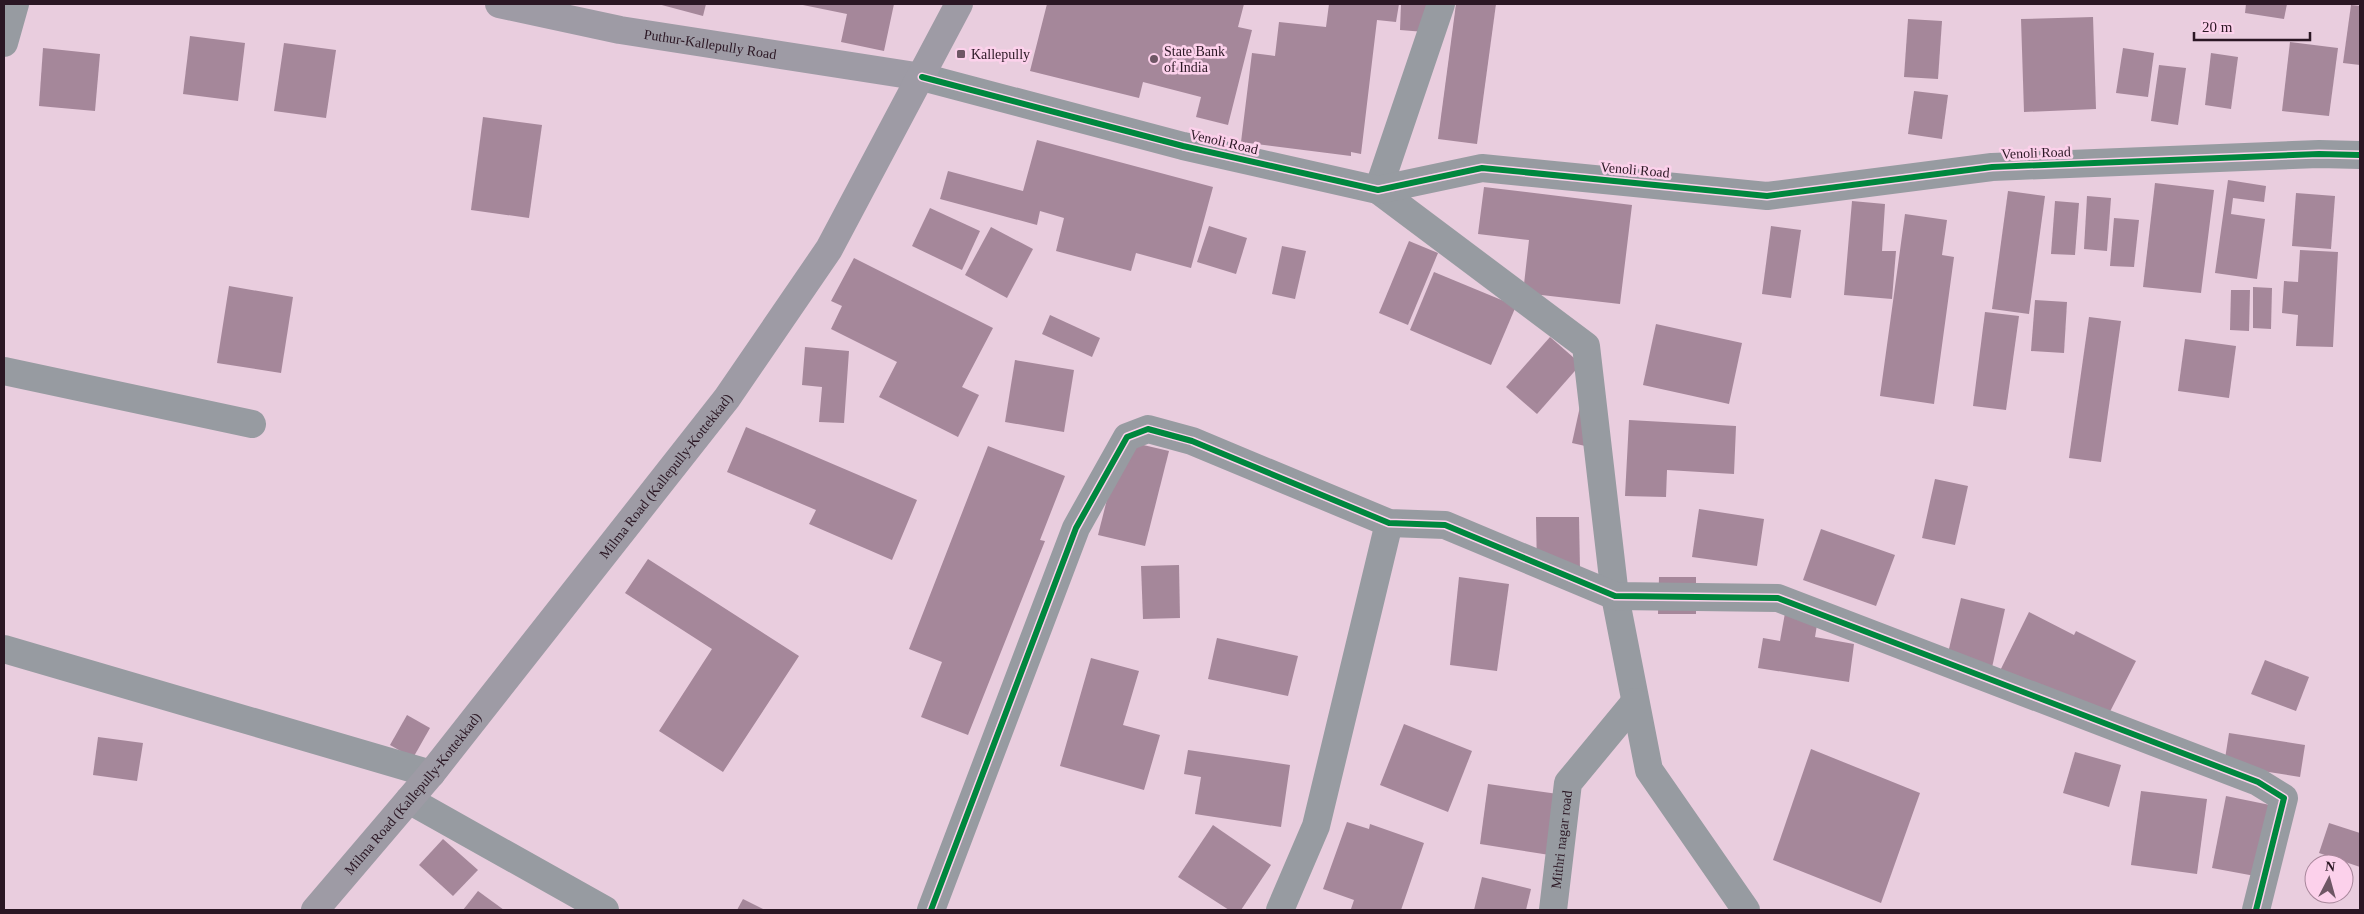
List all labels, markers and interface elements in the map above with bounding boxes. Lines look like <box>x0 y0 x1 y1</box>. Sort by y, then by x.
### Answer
scale bar <box>2194 10 2310 42</box>
text: 20 m <box>2202 19 2233 35</box>
street label: Puthur-Kallepully Road <box>643 26 777 62</box>
place label: State Bank of India <box>1164 44 1225 75</box>
place label: Kallepully <box>971 47 1030 62</box>
marker: Kallepully <box>955 48 967 60</box>
marker: State Bank of India <box>1148 53 1160 65</box>
street label: Venoli Road <box>1188 127 1260 157</box>
street label: Venoli Road <box>2001 144 2071 162</box>
street label: Venoli Road <box>1600 159 1670 181</box>
street label: Milma Road (Kallepully-Kottekkad) <box>596 391 736 561</box>
street label: Milma Road (Kallepully-Kottekkad) <box>341 709 485 877</box>
street label: Mithri nagar road <box>1548 790 1575 889</box>
north arrow <box>2304 854 2354 904</box>
text: N <box>2324 859 2336 875</box>

